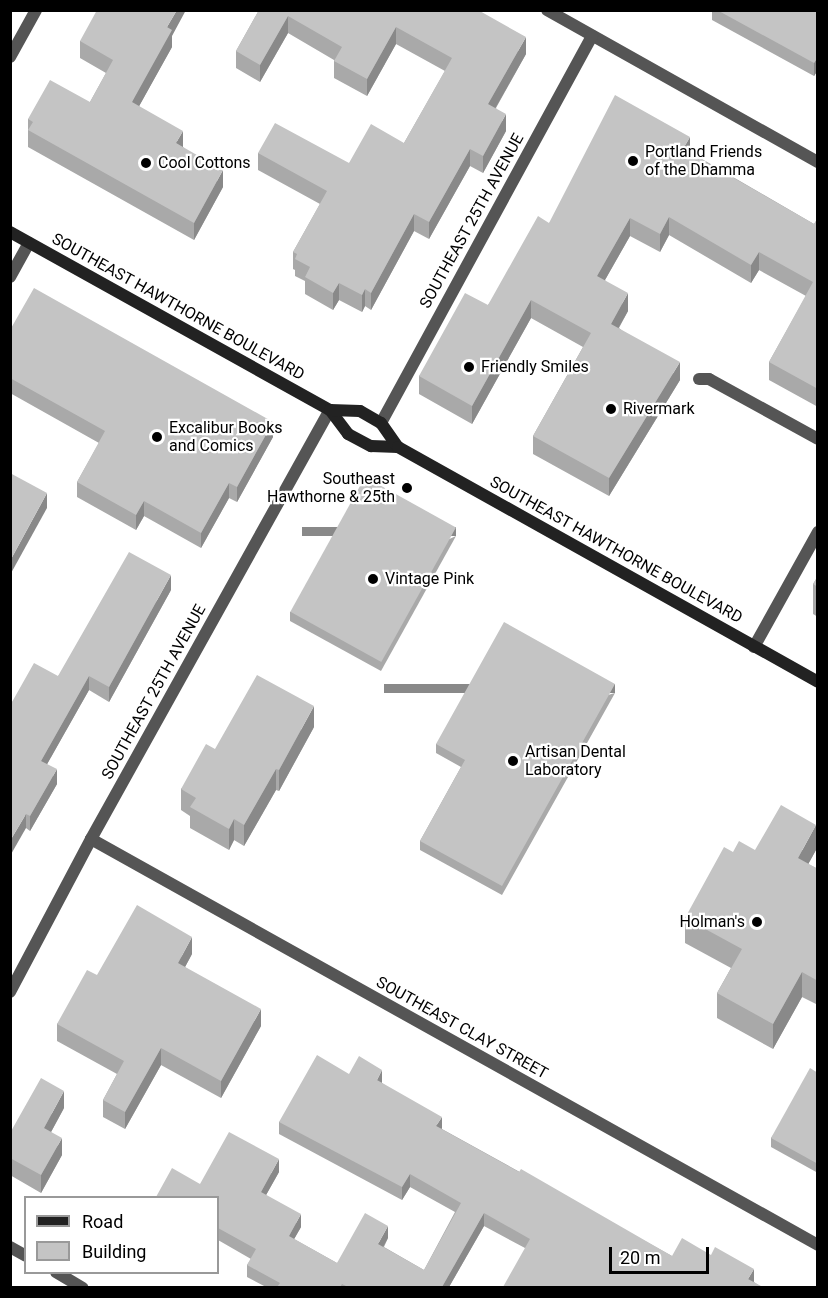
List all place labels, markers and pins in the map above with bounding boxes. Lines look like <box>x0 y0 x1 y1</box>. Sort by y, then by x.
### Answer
place label: Portland Friends of the Dhamma <box>645 142 762 180</box>
place label: Cool Cottons <box>158 153 251 173</box>
marker: Portland Friends of the Dhamma <box>626 154 640 168</box>
marker: Cool Cottons <box>139 156 153 170</box>
place label: Friendly Smiles <box>481 357 589 377</box>
marker: Friendly Smiles <box>462 360 476 374</box>
place label: Rivermark <box>623 399 695 419</box>
marker: Rivermark <box>604 402 618 416</box>
place label: Excalibur Books and Comics <box>169 418 283 456</box>
marker: Excalibur Books and Comics <box>150 430 164 444</box>
place label: Southeast Hawthorne & 25th <box>267 469 395 507</box>
marker: Southeast Hawthorne & 25th <box>400 481 414 495</box>
place label: Vintage Pink <box>385 569 474 589</box>
marker: Vintage Pink <box>366 572 380 586</box>
place label: Artisan Dental Laboratory <box>525 742 626 780</box>
marker: Artisan Dental Laboratory <box>506 754 520 768</box>
place label: Holman's <box>679 912 745 932</box>
marker: Holman's <box>750 915 764 929</box>

